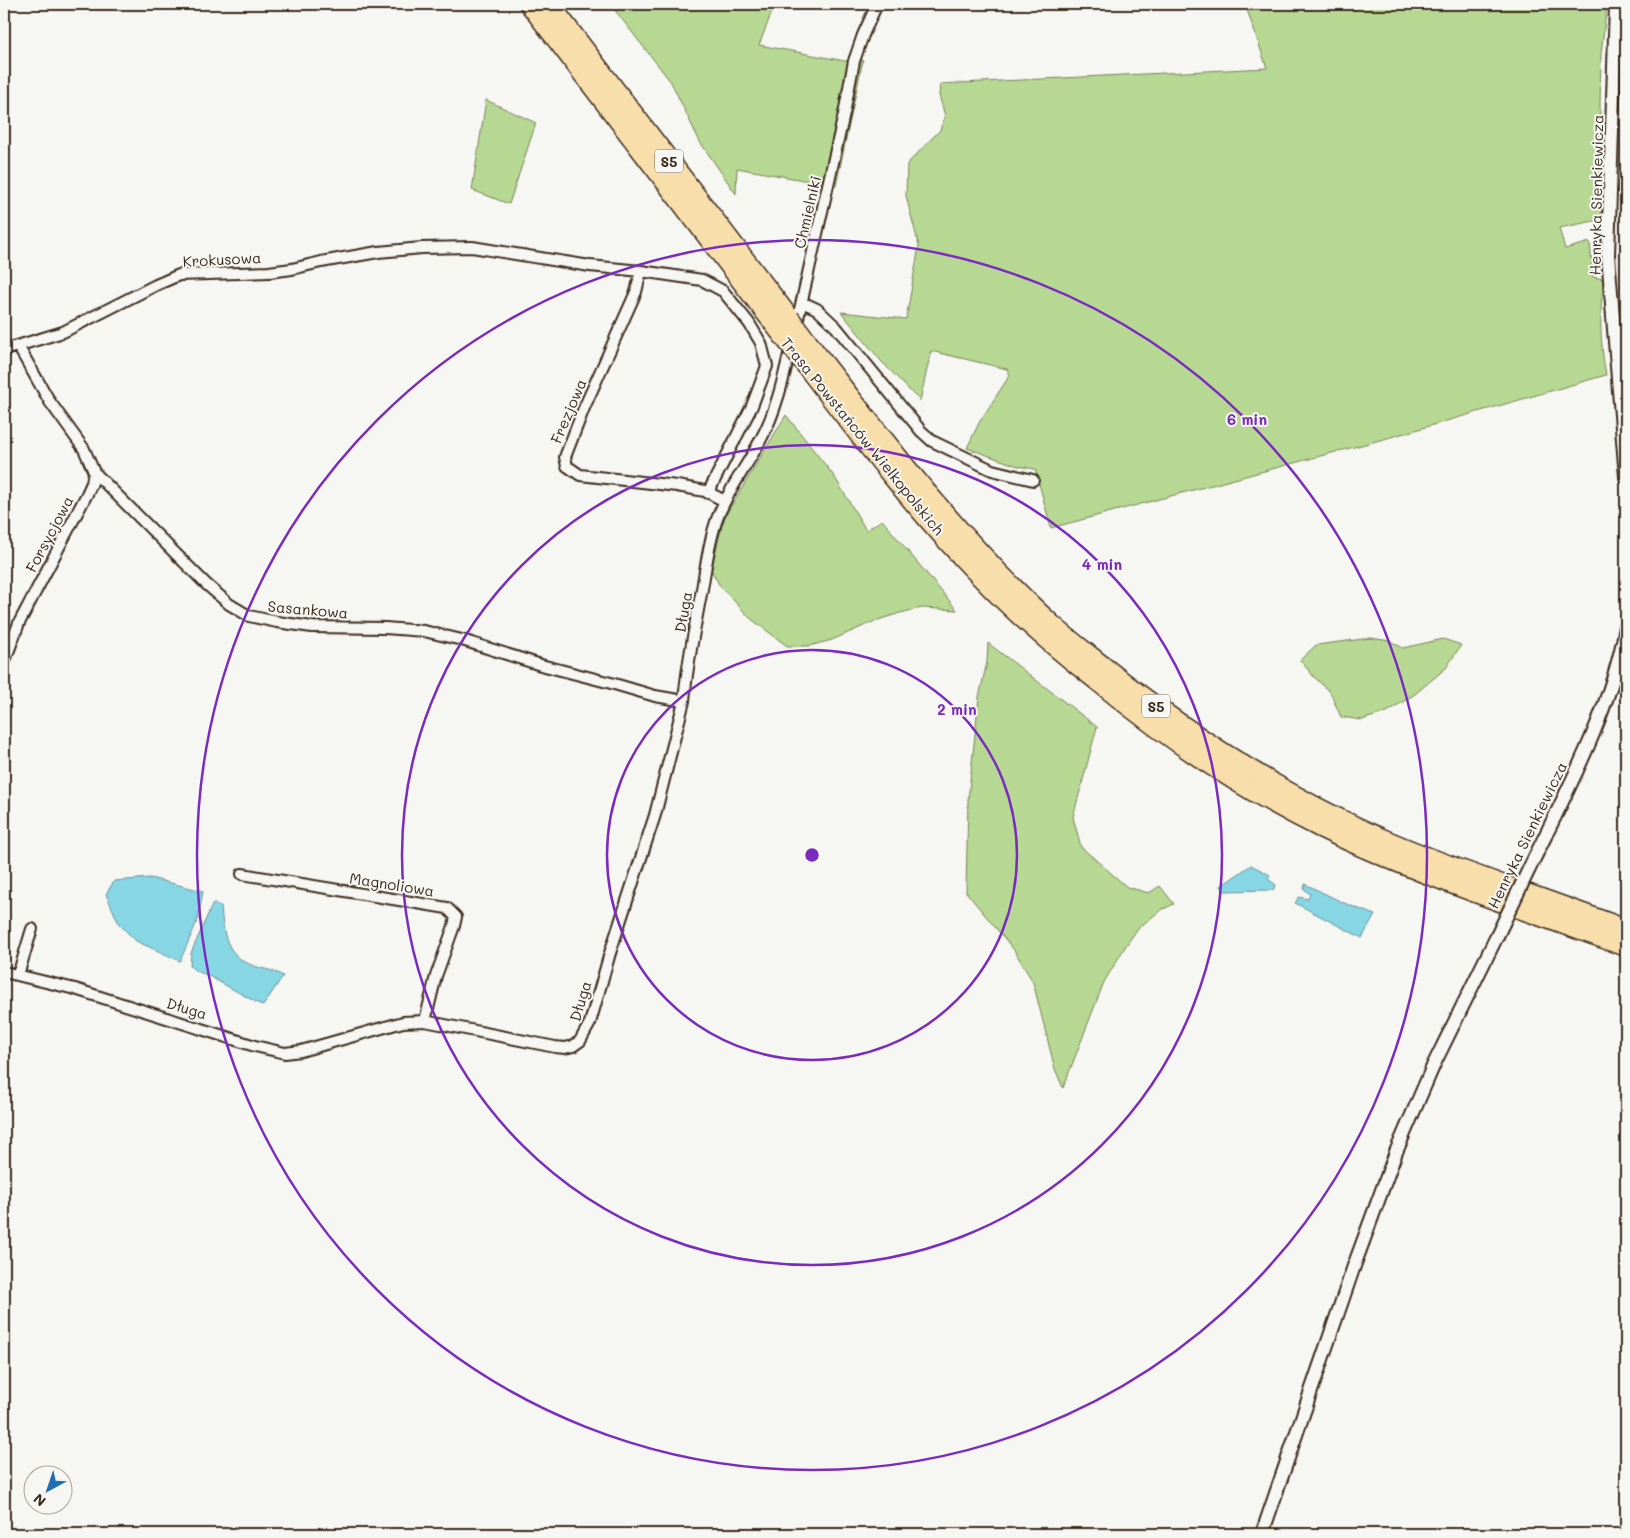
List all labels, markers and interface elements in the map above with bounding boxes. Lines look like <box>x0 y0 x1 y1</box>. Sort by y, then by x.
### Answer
street label: Henryka Sienkiewicza <box>1585 114 1607 276</box>
road number: S5 <box>655 150 683 172</box>
street label: Chmielniki <box>789 174 825 250</box>
street label: Krokusowa <box>182 247 262 271</box>
street label: Trasa Powstańców Wielkopolskich <box>777 333 949 539</box>
street label: Frezjowa <box>545 376 591 446</box>
text: 6 min <box>1227 409 1267 429</box>
street label: Forsycjowa <box>21 492 77 576</box>
text: 4 min <box>1082 554 1122 574</box>
street label: Długa <box>670 590 696 634</box>
street label: Sasankowa <box>267 596 349 622</box>
road number: S5 <box>1142 694 1170 718</box>
text: 2 min <box>937 699 977 719</box>
street label: Henryka Sienkiewicza <box>1483 758 1571 912</box>
centre of rings <box>803 846 821 864</box>
street label: Magnoliowa <box>348 867 436 901</box>
street label: Długa <box>564 978 596 1024</box>
street label: Długa <box>164 992 210 1024</box>
north arrow <box>22 1466 72 1516</box>
text: N <box>29 1490 50 1511</box>

